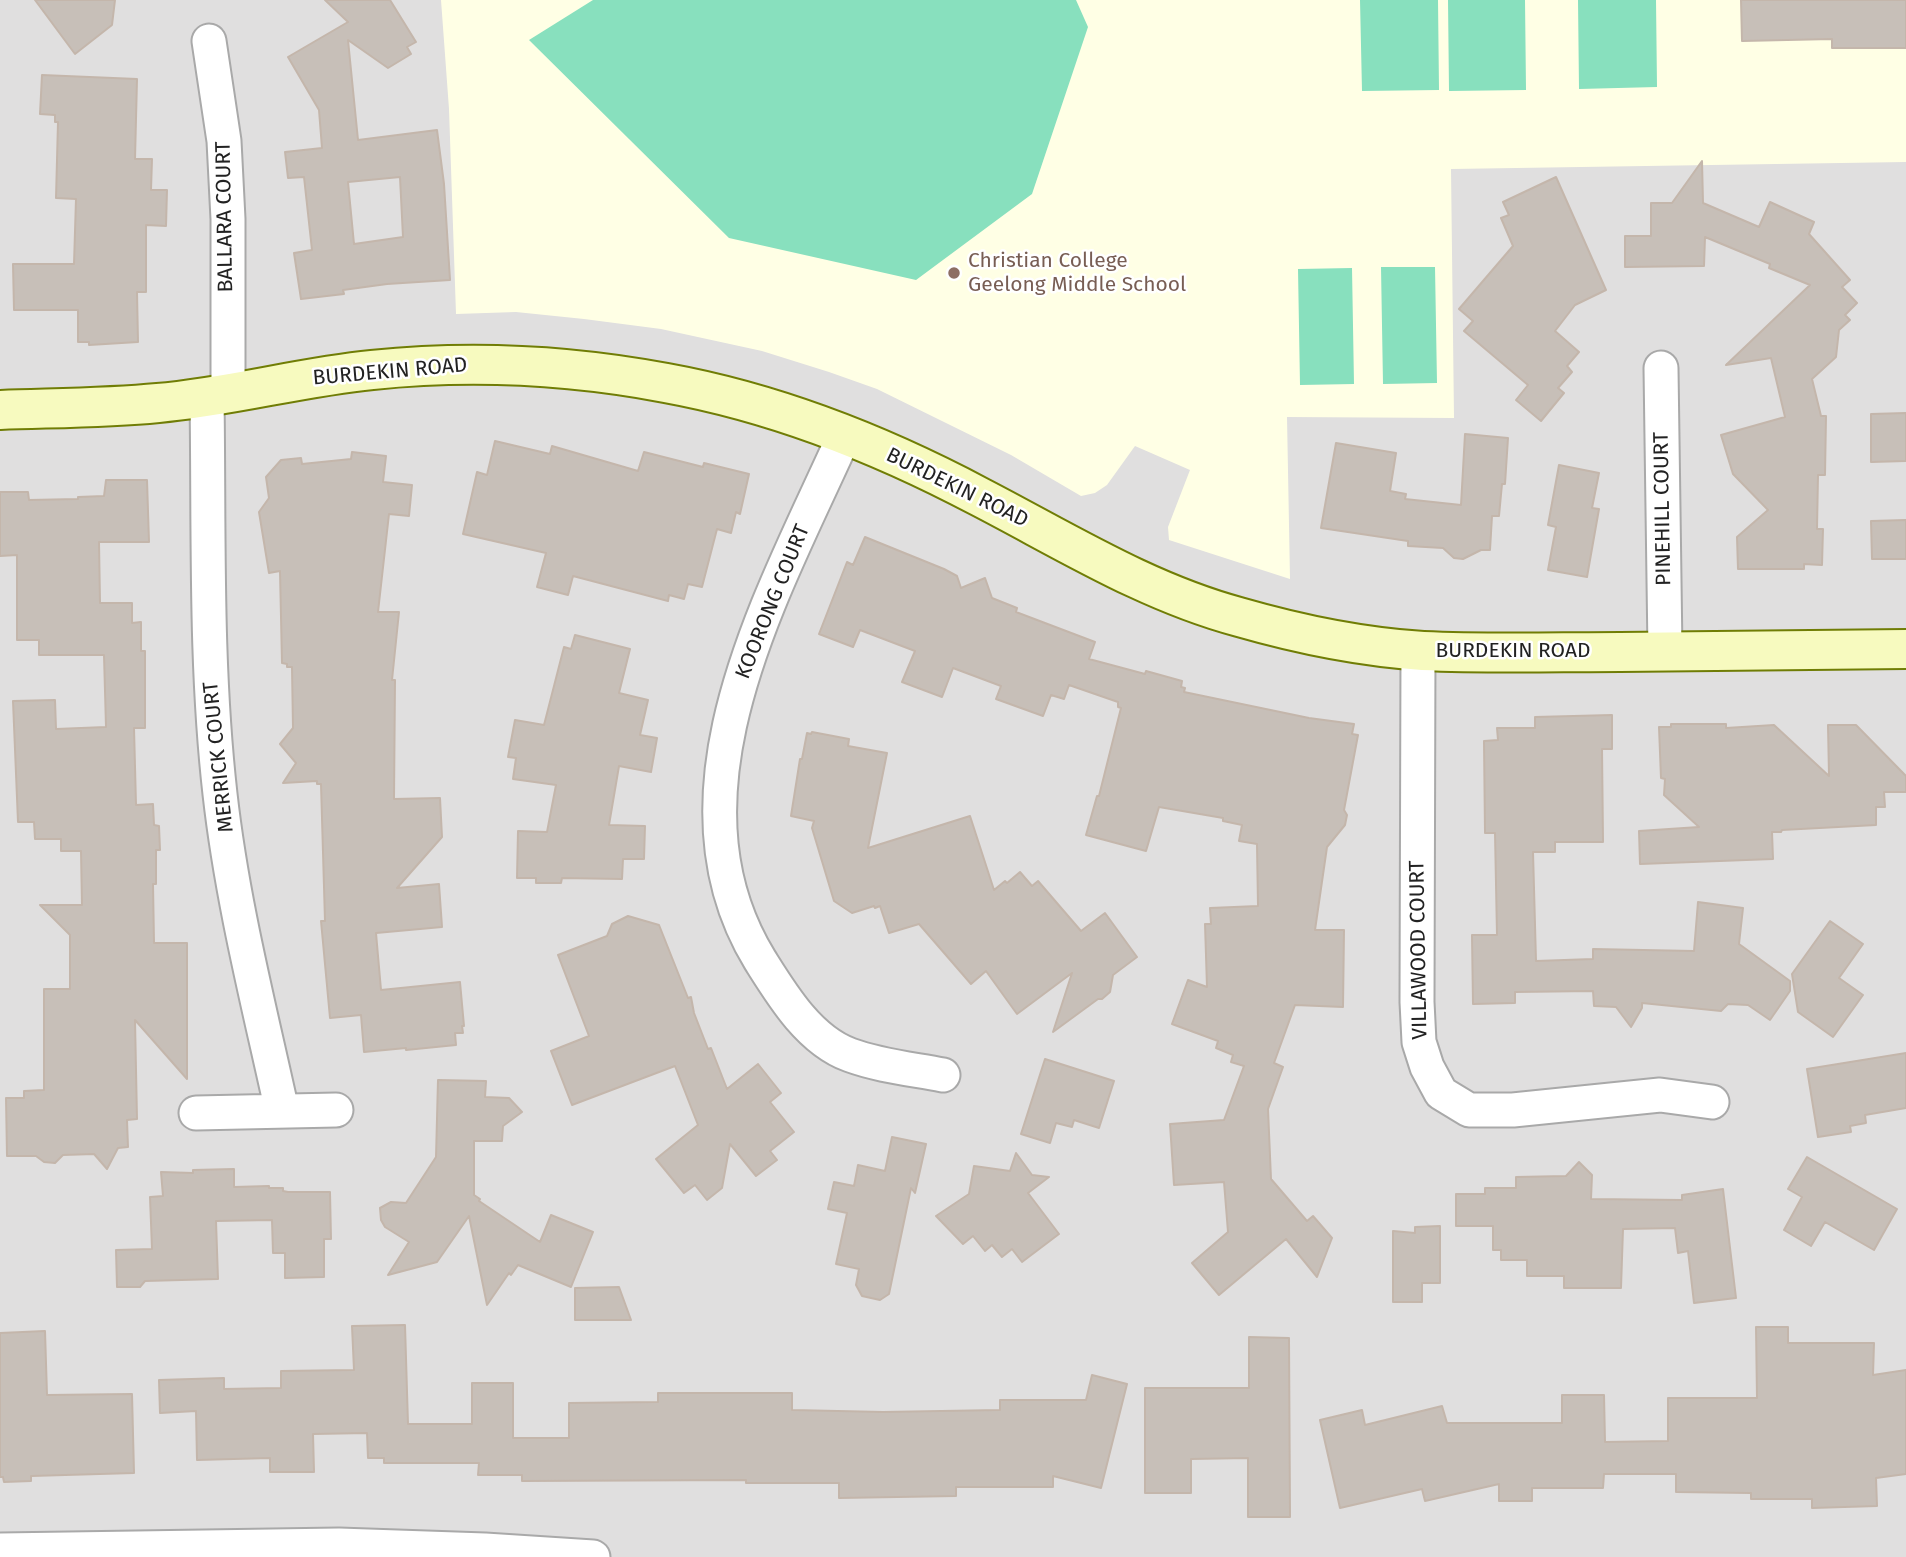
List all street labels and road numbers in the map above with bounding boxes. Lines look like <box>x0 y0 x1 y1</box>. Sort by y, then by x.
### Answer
street label: BALLARA COURT <box>211 141 239 293</box>
street label: BURDEKIN ROAD <box>312 353 468 391</box>
street label: PINEHILL COURT <box>1649 432 1677 586</box>
street label: BURDEKIN ROAD <box>882 443 1032 533</box>
street label: KOORONG COURT <box>731 521 815 683</box>
street label: BURDEKIN ROAD <box>1435 638 1591 664</box>
street label: MERRICK COURT <box>199 680 239 834</box>
street label: VILLAWOOD COURT <box>1405 860 1433 1040</box>

